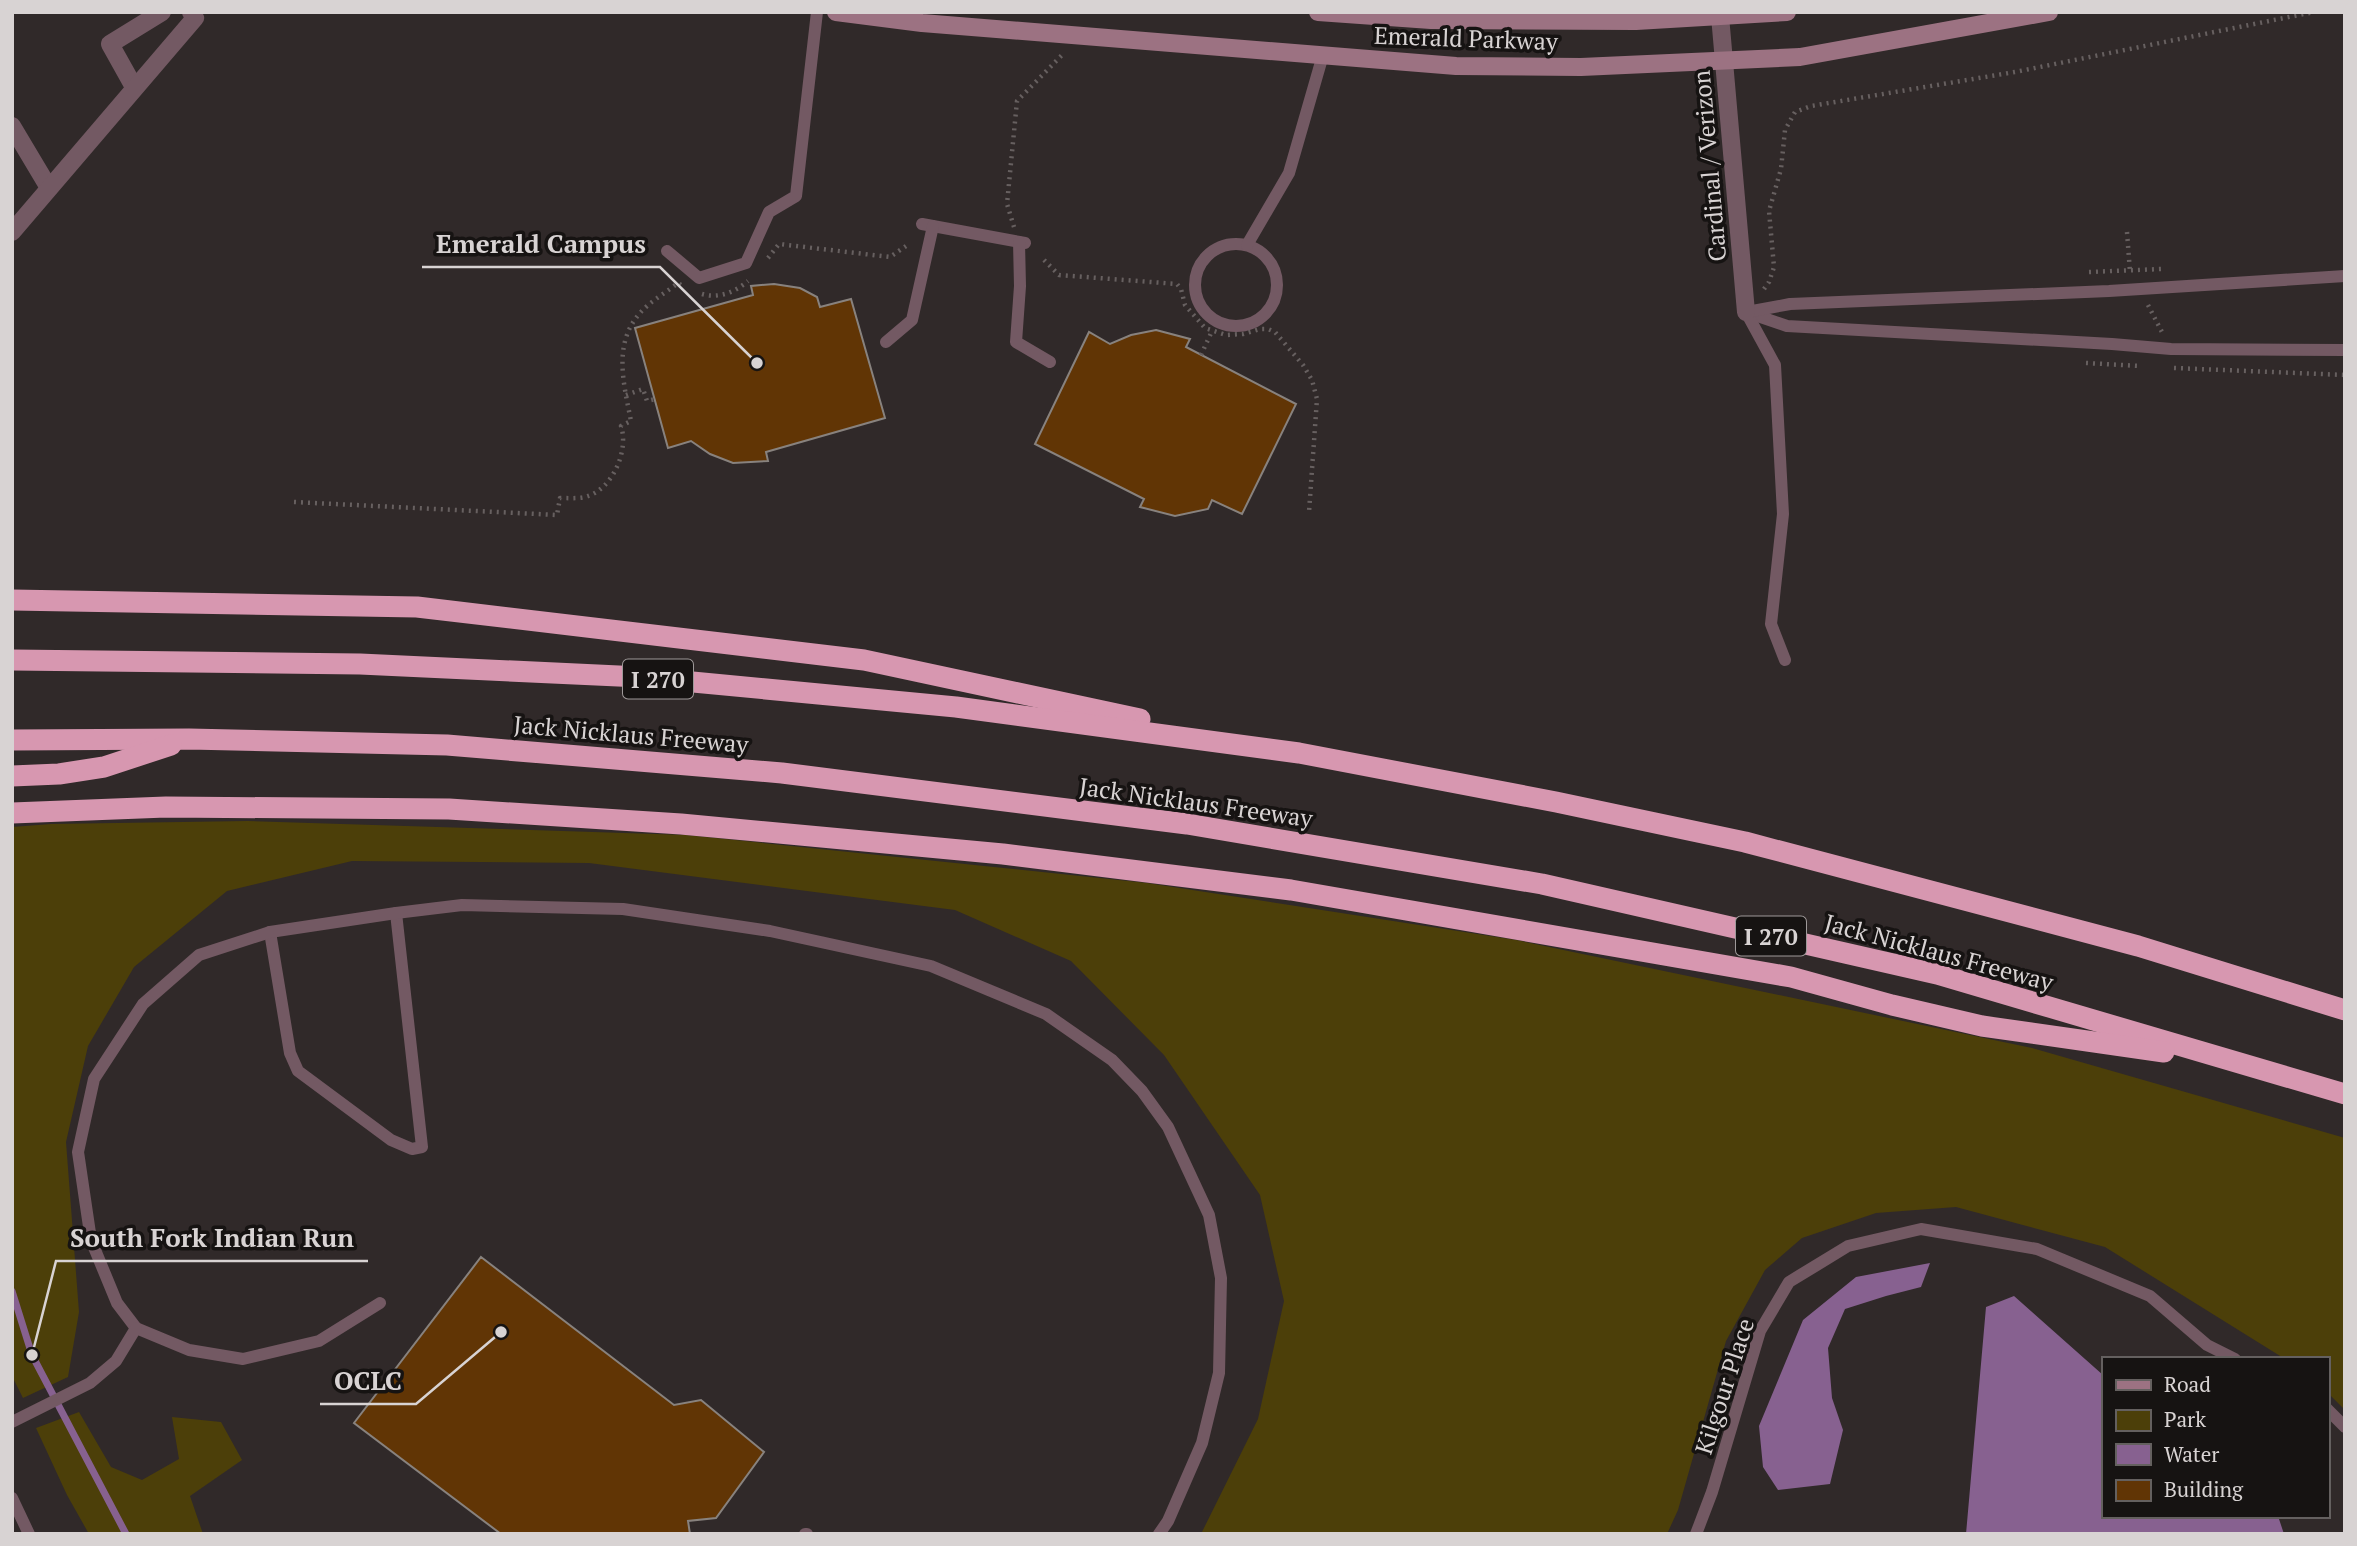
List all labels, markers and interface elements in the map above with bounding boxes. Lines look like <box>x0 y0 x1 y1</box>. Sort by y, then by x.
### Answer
street label: Emerald Parkway <box>1373 19 1559 57</box>
street label: Cardinal / Verizon <box>1685 69 1733 263</box>
callout: Emerald Campus <box>422 220 660 267</box>
text: Emerald Campus <box>436 226 646 260</box>
road number: I 270 <box>623 660 693 698</box>
street label: Jack Nicklaus Freeway <box>512 708 751 760</box>
street label: Jack Nicklaus Freeway <box>1077 770 1316 834</box>
street label: Jack Nicklaus Freeway <box>1821 906 2058 998</box>
road number: I 270 <box>1736 917 1806 956</box>
callout: South Fork Indian Run <box>56 1214 368 1261</box>
text: South Fork Indian Run <box>70 1220 354 1254</box>
street label: Kilgour Place <box>1687 1314 1761 1458</box>
callout: OCLC <box>320 1357 416 1404</box>
legend <box>2102 1357 2329 1518</box>
text: OCLC <box>334 1363 402 1397</box>
text: Road <box>2164 1370 2211 1398</box>
text: Park <box>2164 1405 2206 1433</box>
text: Water <box>2164 1440 2219 1468</box>
text: Building <box>2164 1475 2244 1503</box>

